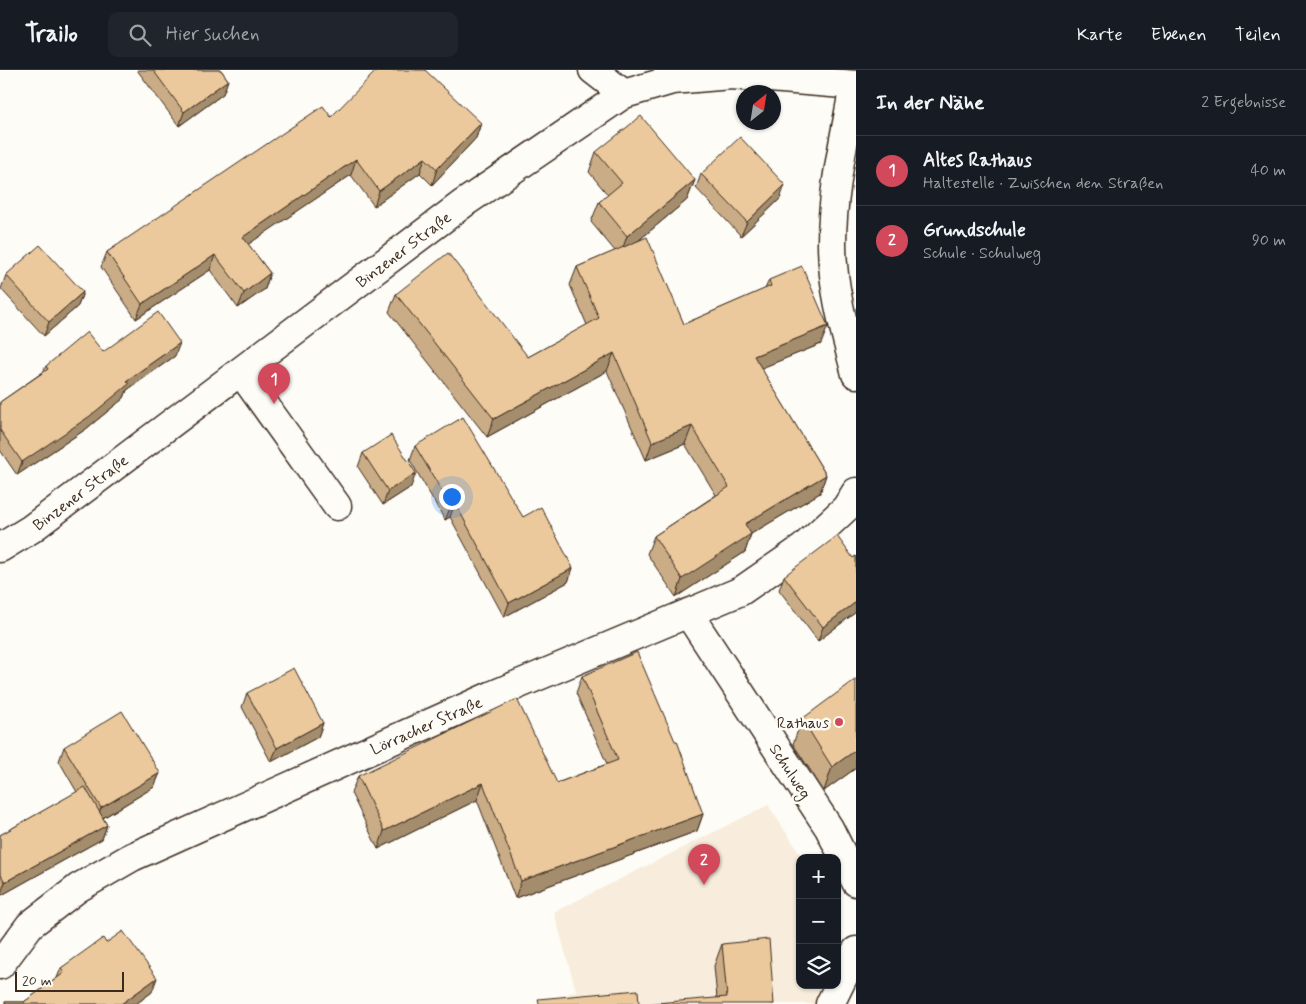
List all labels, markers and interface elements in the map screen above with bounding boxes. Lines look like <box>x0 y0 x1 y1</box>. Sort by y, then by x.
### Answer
search box <box>108 12 458 57</box>
text: Trailo <box>25 19 78 50</box>
icon: search <box>126 21 154 49</box>
text: Hier suchen <box>166 22 259 47</box>
text: Karte <box>1077 23 1123 47</box>
text: Ebenen <box>1151 23 1207 47</box>
text: Teilen <box>1235 23 1281 47</box>
north arrow <box>736 85 781 130</box>
text: In der Nähe <box>876 89 984 117</box>
text: 2 Ergebnisse <box>1201 92 1286 113</box>
text: Altes Rathaus <box>923 148 1032 173</box>
text: 1 <box>888 160 896 181</box>
text: 40 m <box>1250 160 1286 181</box>
text: Haltestelle · Zwischen den Straßen <box>923 173 1163 194</box>
street label: Binzener Straße <box>352 207 456 293</box>
text: Grundschule <box>923 218 1026 243</box>
text: 2 <box>888 230 896 251</box>
text: 90 m <box>1252 230 1286 251</box>
text: Schule · Schulweg <box>923 243 1041 264</box>
pin: 1 <box>258 363 290 404</box>
street label: Binzener Straße <box>29 450 133 536</box>
your location <box>439 484 465 510</box>
street label: Lörracher Straße <box>367 692 486 760</box>
place label: Rathaus <box>777 713 829 734</box>
marker: Rathaus <box>833 716 845 728</box>
street label: Schulweg <box>763 740 815 804</box>
pin: 2 <box>688 844 720 885</box>
map controls <box>796 854 841 989</box>
button: + <box>796 854 841 899</box>
button: − <box>796 899 841 944</box>
button: layers <box>796 944 841 989</box>
scale bar <box>15 969 124 992</box>
text: 20 m <box>22 972 52 990</box>

